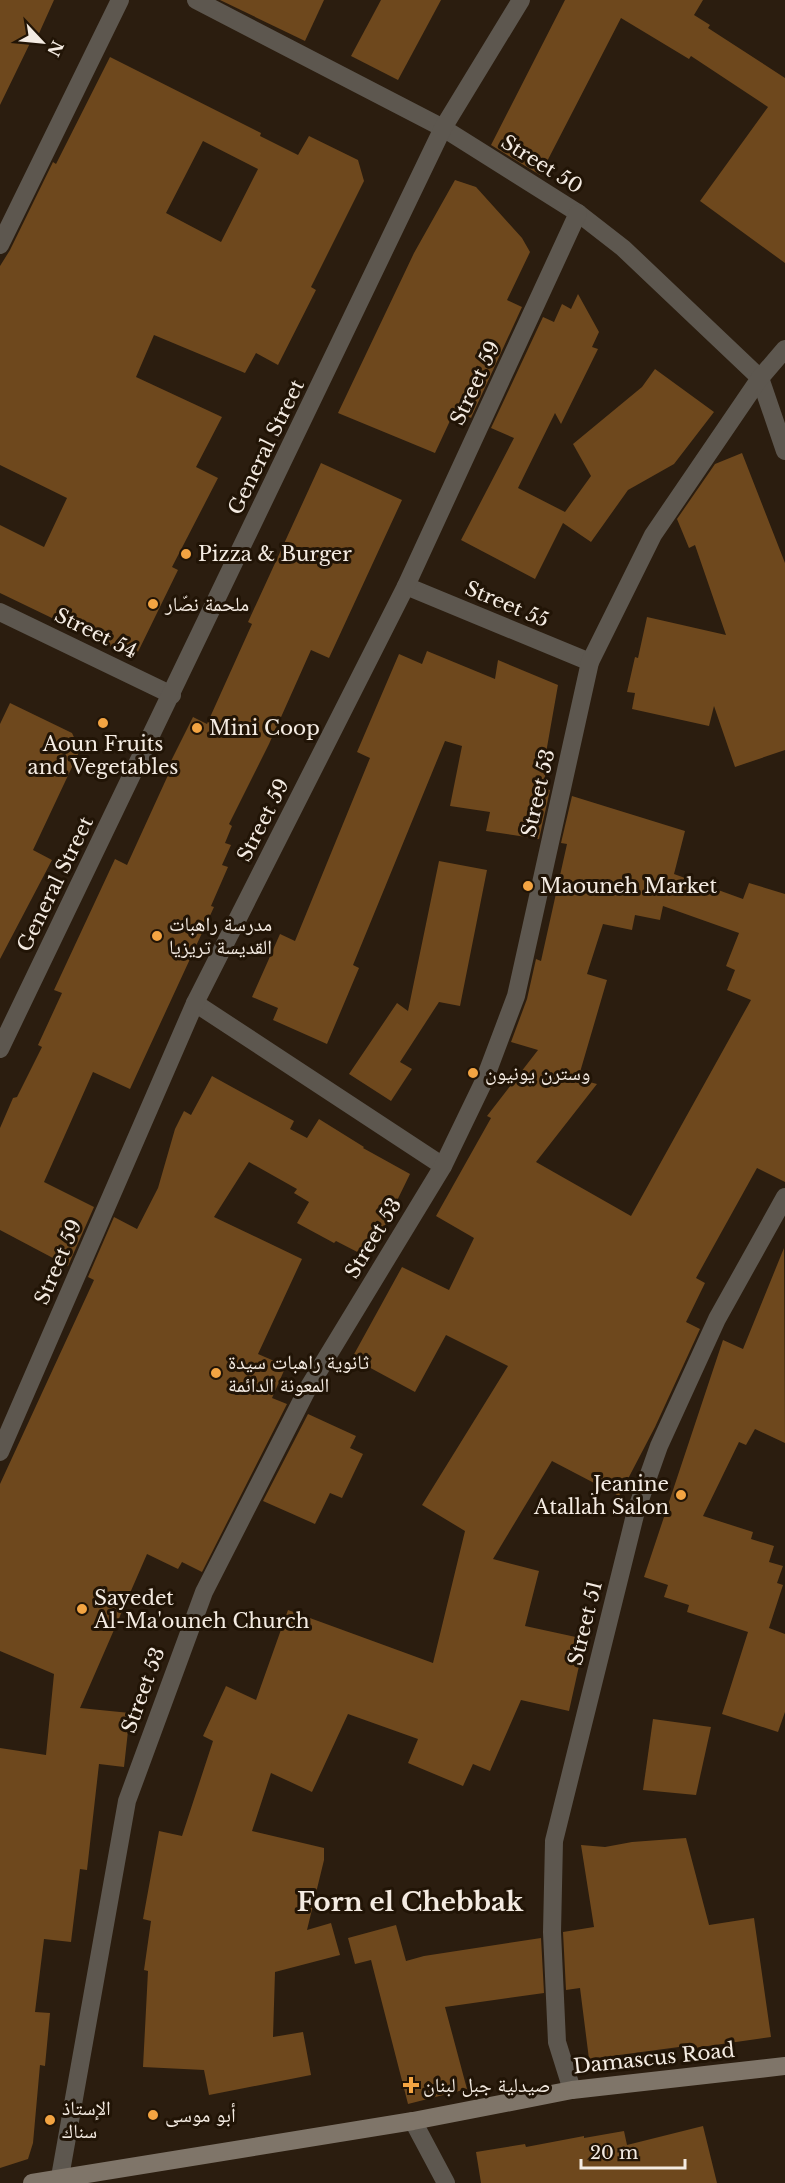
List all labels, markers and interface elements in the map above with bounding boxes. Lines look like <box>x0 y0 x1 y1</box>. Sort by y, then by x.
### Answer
north arrow <box>12 12 72 72</box>
text: N <box>43 37 68 60</box>
street label: Street 50 <box>497 130 587 198</box>
street label: Street 59 <box>445 337 505 429</box>
street label: General Street <box>223 375 309 518</box>
place label: Pizza & Burger <box>198 542 352 566</box>
marker: Pizza & Burger <box>179 547 193 561</box>
street label: Street 55 <box>462 576 552 632</box>
place label: ملحمة نصّار <box>164 592 249 616</box>
marker: ملحمة نصّار <box>146 597 160 611</box>
street label: Street 54 <box>51 603 141 663</box>
marker: Aoun Fruits and Vegetables <box>96 716 110 730</box>
place label: Mini Coop <box>209 716 320 740</box>
marker: Mini Coop <box>190 721 204 735</box>
place label: Aoun Fruits and Vegetables <box>28 732 178 779</box>
street label: Street 53 <box>516 747 560 839</box>
street label: Street 59 <box>232 774 294 866</box>
street label: General Street <box>12 812 98 955</box>
place label: Maouneh Market <box>540 874 718 898</box>
marker: Maouneh Market <box>521 879 535 893</box>
place label: مدرسة راهبات القديسة تريزيا <box>169 912 272 959</box>
marker: مدرسة راهبات القديسة تريزيا <box>150 929 164 943</box>
place label: وسترن يونيون <box>485 1061 590 1085</box>
marker: وسترن يونيون <box>466 1066 480 1080</box>
street label: Street 53 <box>340 1193 406 1283</box>
street label: Street 59 <box>29 1216 87 1308</box>
place label: ثانوية راهبات سيدة المعونة الدائمة <box>228 1350 370 1397</box>
marker: ثانوية راهبات سيدة المعونة الدائمة <box>209 1366 223 1380</box>
place label: Jeanine Atallah Salon <box>533 1472 669 1519</box>
marker: Jeanine Atallah Salon <box>674 1488 688 1502</box>
street label: Street 51 <box>563 1578 607 1668</box>
place label: Sayedet Al-Ma'ouneh Church <box>93 1586 310 1633</box>
marker: Sayedet Al-Ma'ouneh Church <box>75 1602 89 1616</box>
street label: Street 53 <box>116 1644 170 1736</box>
district label: Forn el Chebbak <box>297 1886 524 1918</box>
street label: Damascus Road <box>572 2038 736 2078</box>
place label: صيدلية جبل لبنان <box>423 2073 550 2097</box>
marker: صيدلية جبل لبنان <box>404 2078 418 2092</box>
place label: الإستاذ سناك <box>62 2096 111 2143</box>
place label: أبو موسى <box>165 2103 236 2127</box>
marker: أبو موسى <box>146 2108 160 2122</box>
marker: الإستاذ سناك <box>43 2113 57 2127</box>
scale bar <box>581 2132 684 2170</box>
text: 20 m <box>590 2142 638 2164</box>

